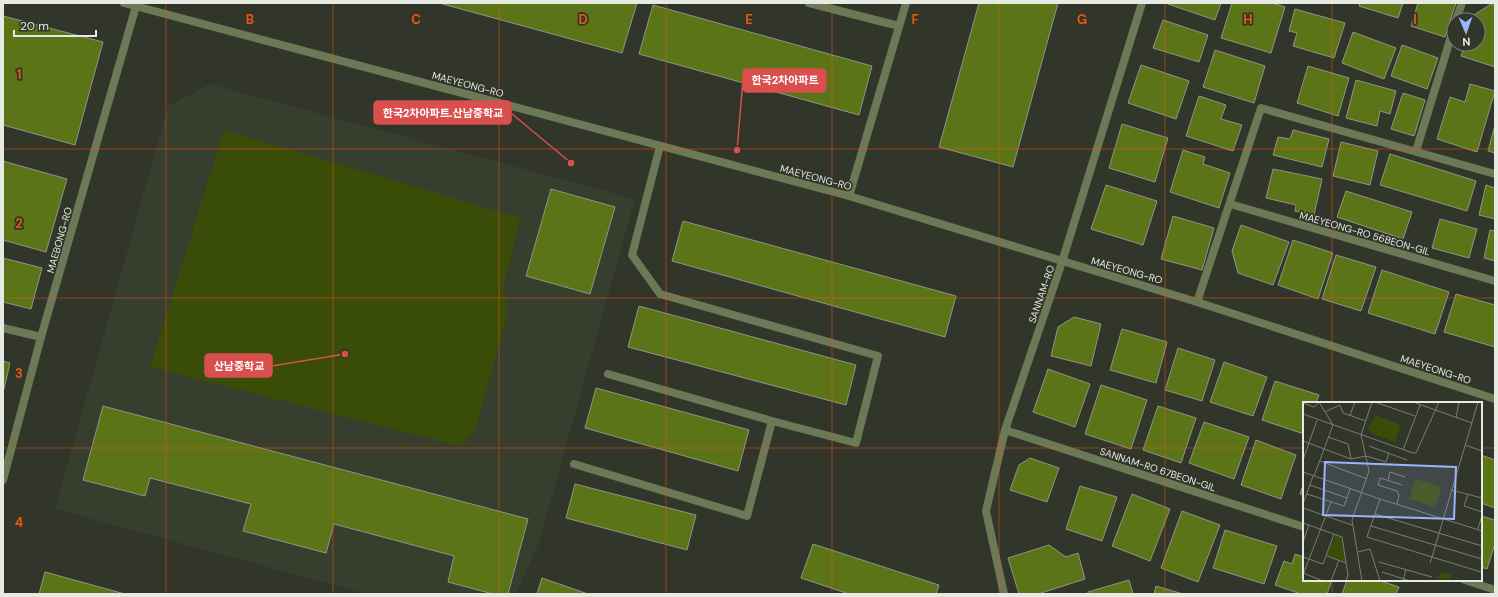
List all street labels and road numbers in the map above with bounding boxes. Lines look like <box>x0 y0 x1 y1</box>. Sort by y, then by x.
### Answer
street label: MAEYEONG-RO <box>431 69 505 100</box>
street label: MAEYEONG-RO <box>779 162 853 193</box>
street label: MAEBONG-RO <box>44 205 75 275</box>
street label: MAEYEONG-RO 56BEON-GIL <box>1298 209 1432 258</box>
street label: MAEYEONG-RO <box>1090 254 1164 287</box>
street label: SANNAM-RO <box>1025 263 1058 325</box>
street label: MAEYEONG-RO <box>1399 352 1473 387</box>
street label: SANNAM-RO 67BEON-GIL <box>1098 445 1218 494</box>

